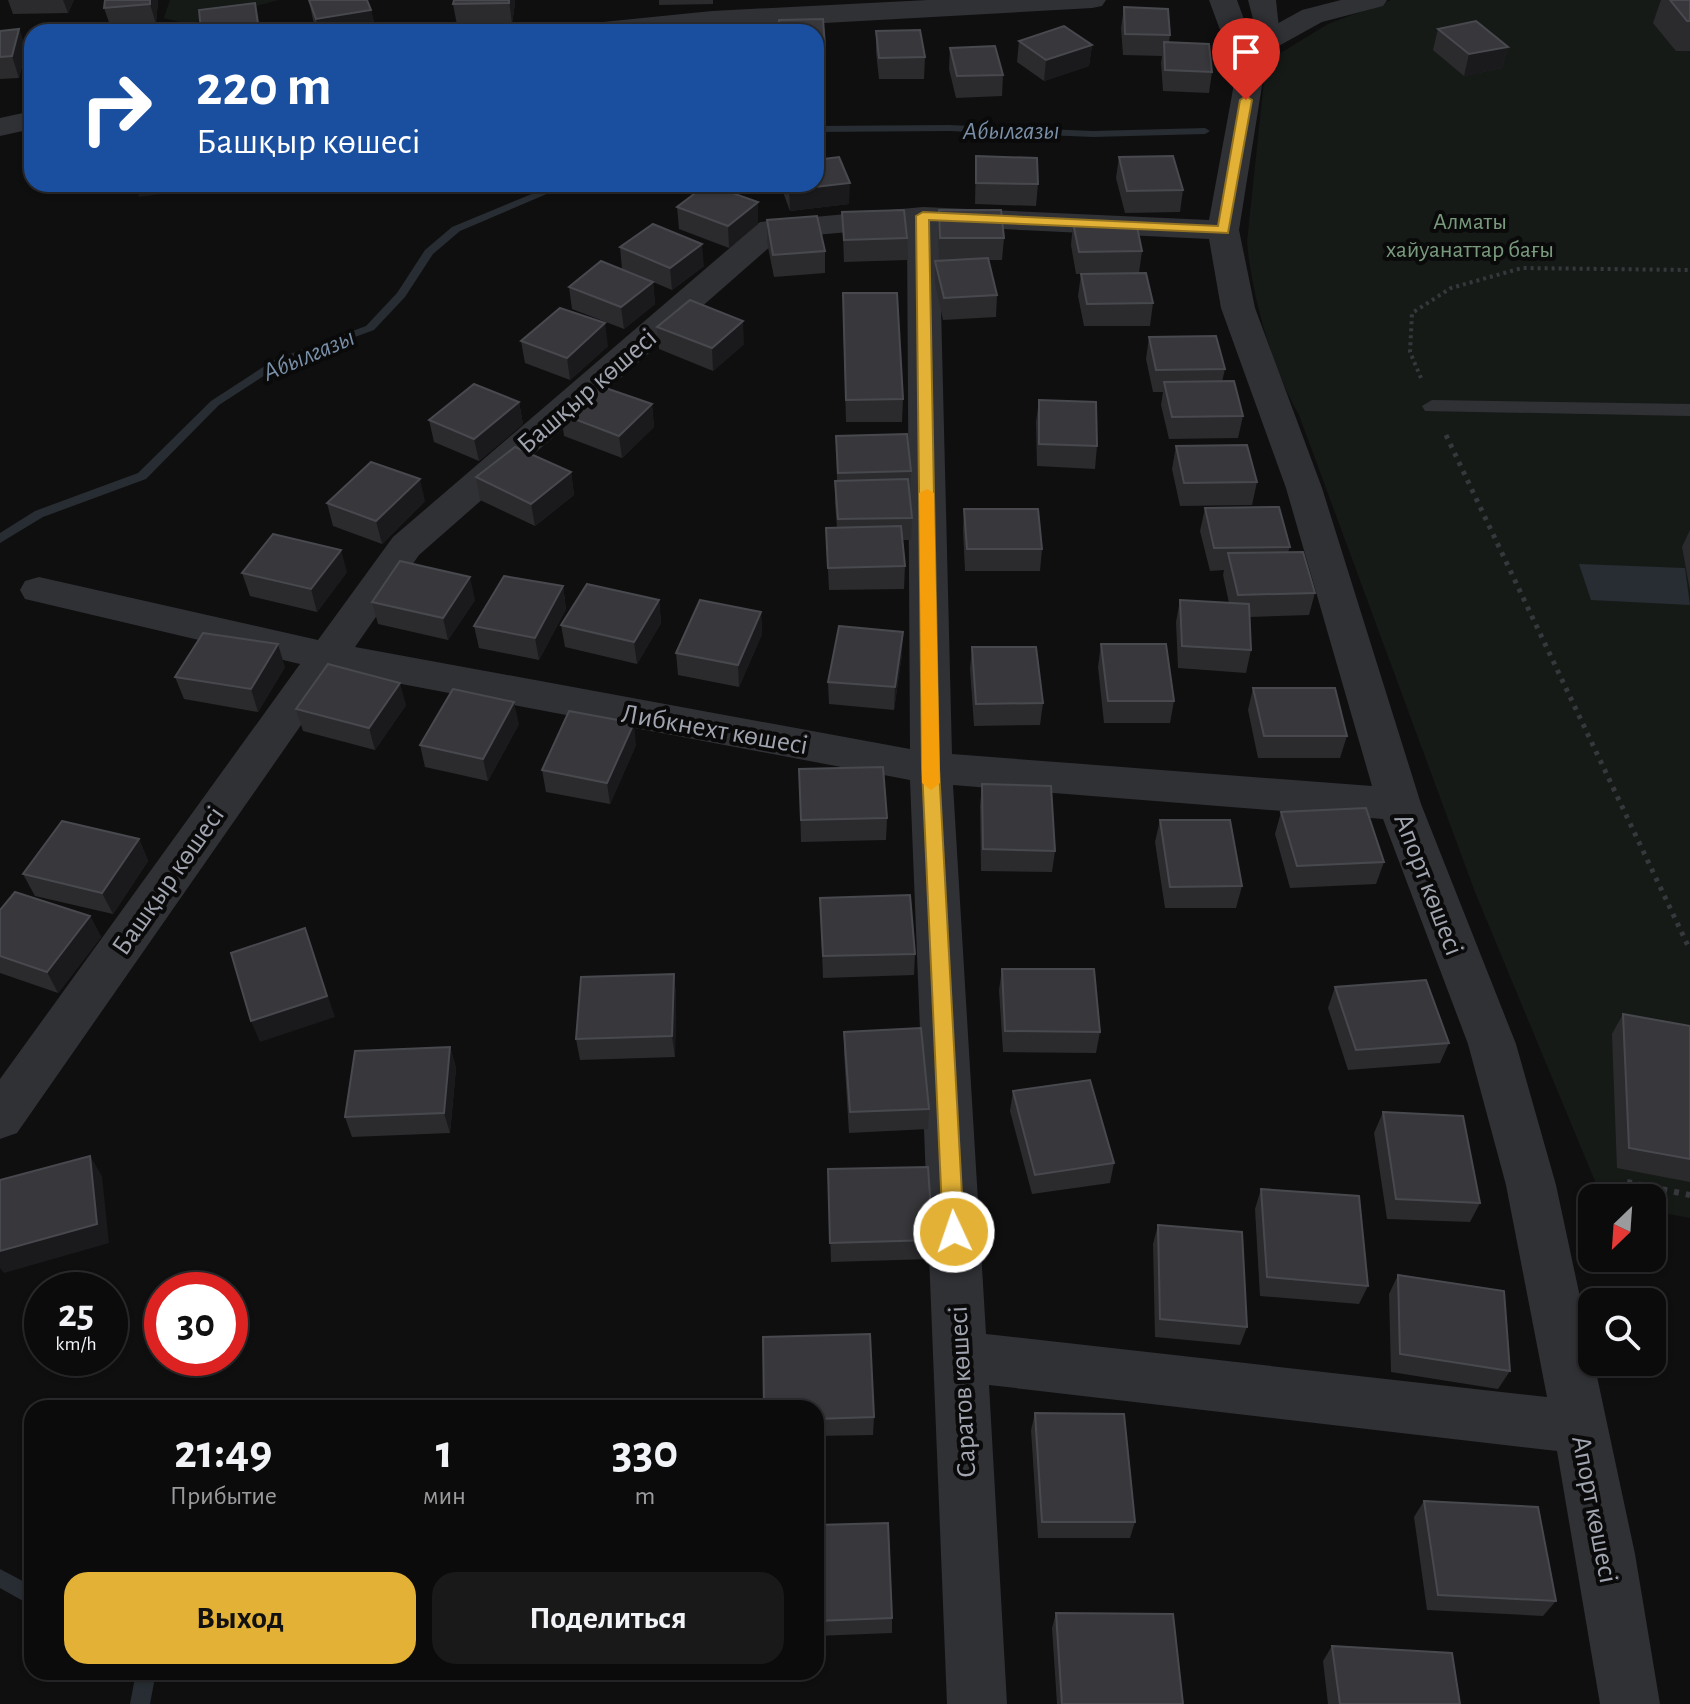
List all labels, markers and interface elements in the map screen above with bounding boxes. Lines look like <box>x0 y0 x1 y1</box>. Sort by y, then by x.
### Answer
pin <box>1212 18 1280 100</box>
icon: arrive <box>1224 30 1268 74</box>
icon: right <box>64 56 168 160</box>
text: 220 m <box>196 59 332 115</box>
water label: Абылгазы <box>962 118 1059 144</box>
text: Башқыр көшесі <box>196 124 420 160</box>
park label: Алматы хайуанаттар бағы <box>1386 210 1554 262</box>
water label: Абылгазы <box>258 324 358 386</box>
street label: Башқыр көшесі <box>512 324 662 459</box>
street label: Либкнехт көшесі <box>619 700 810 760</box>
street label: Башқыр көшесі <box>107 802 230 961</box>
street label: Апорт көшесі <box>1388 810 1468 960</box>
north arrow <box>1578 1184 1666 1272</box>
map controls <box>1578 1184 1666 1376</box>
position arrow <box>912 1190 996 1274</box>
speed limit sign: 30 <box>144 1272 248 1376</box>
button: search <box>1578 1288 1666 1376</box>
text: 25 <box>58 1294 94 1334</box>
street label: Саратов көшесі <box>945 1305 981 1479</box>
text: km/h <box>55 1334 97 1354</box>
text: 21:49 <box>174 1429 272 1477</box>
text: 1 <box>436 1429 453 1477</box>
text: 330 <box>612 1429 678 1477</box>
street label: Апорт көшесі <box>1566 1433 1622 1585</box>
text: Прибытие <box>170 1483 277 1509</box>
text: мин <box>423 1483 466 1509</box>
text: m <box>635 1483 655 1509</box>
button: Выход <box>64 1572 416 1664</box>
button: Поделиться <box>432 1572 784 1664</box>

